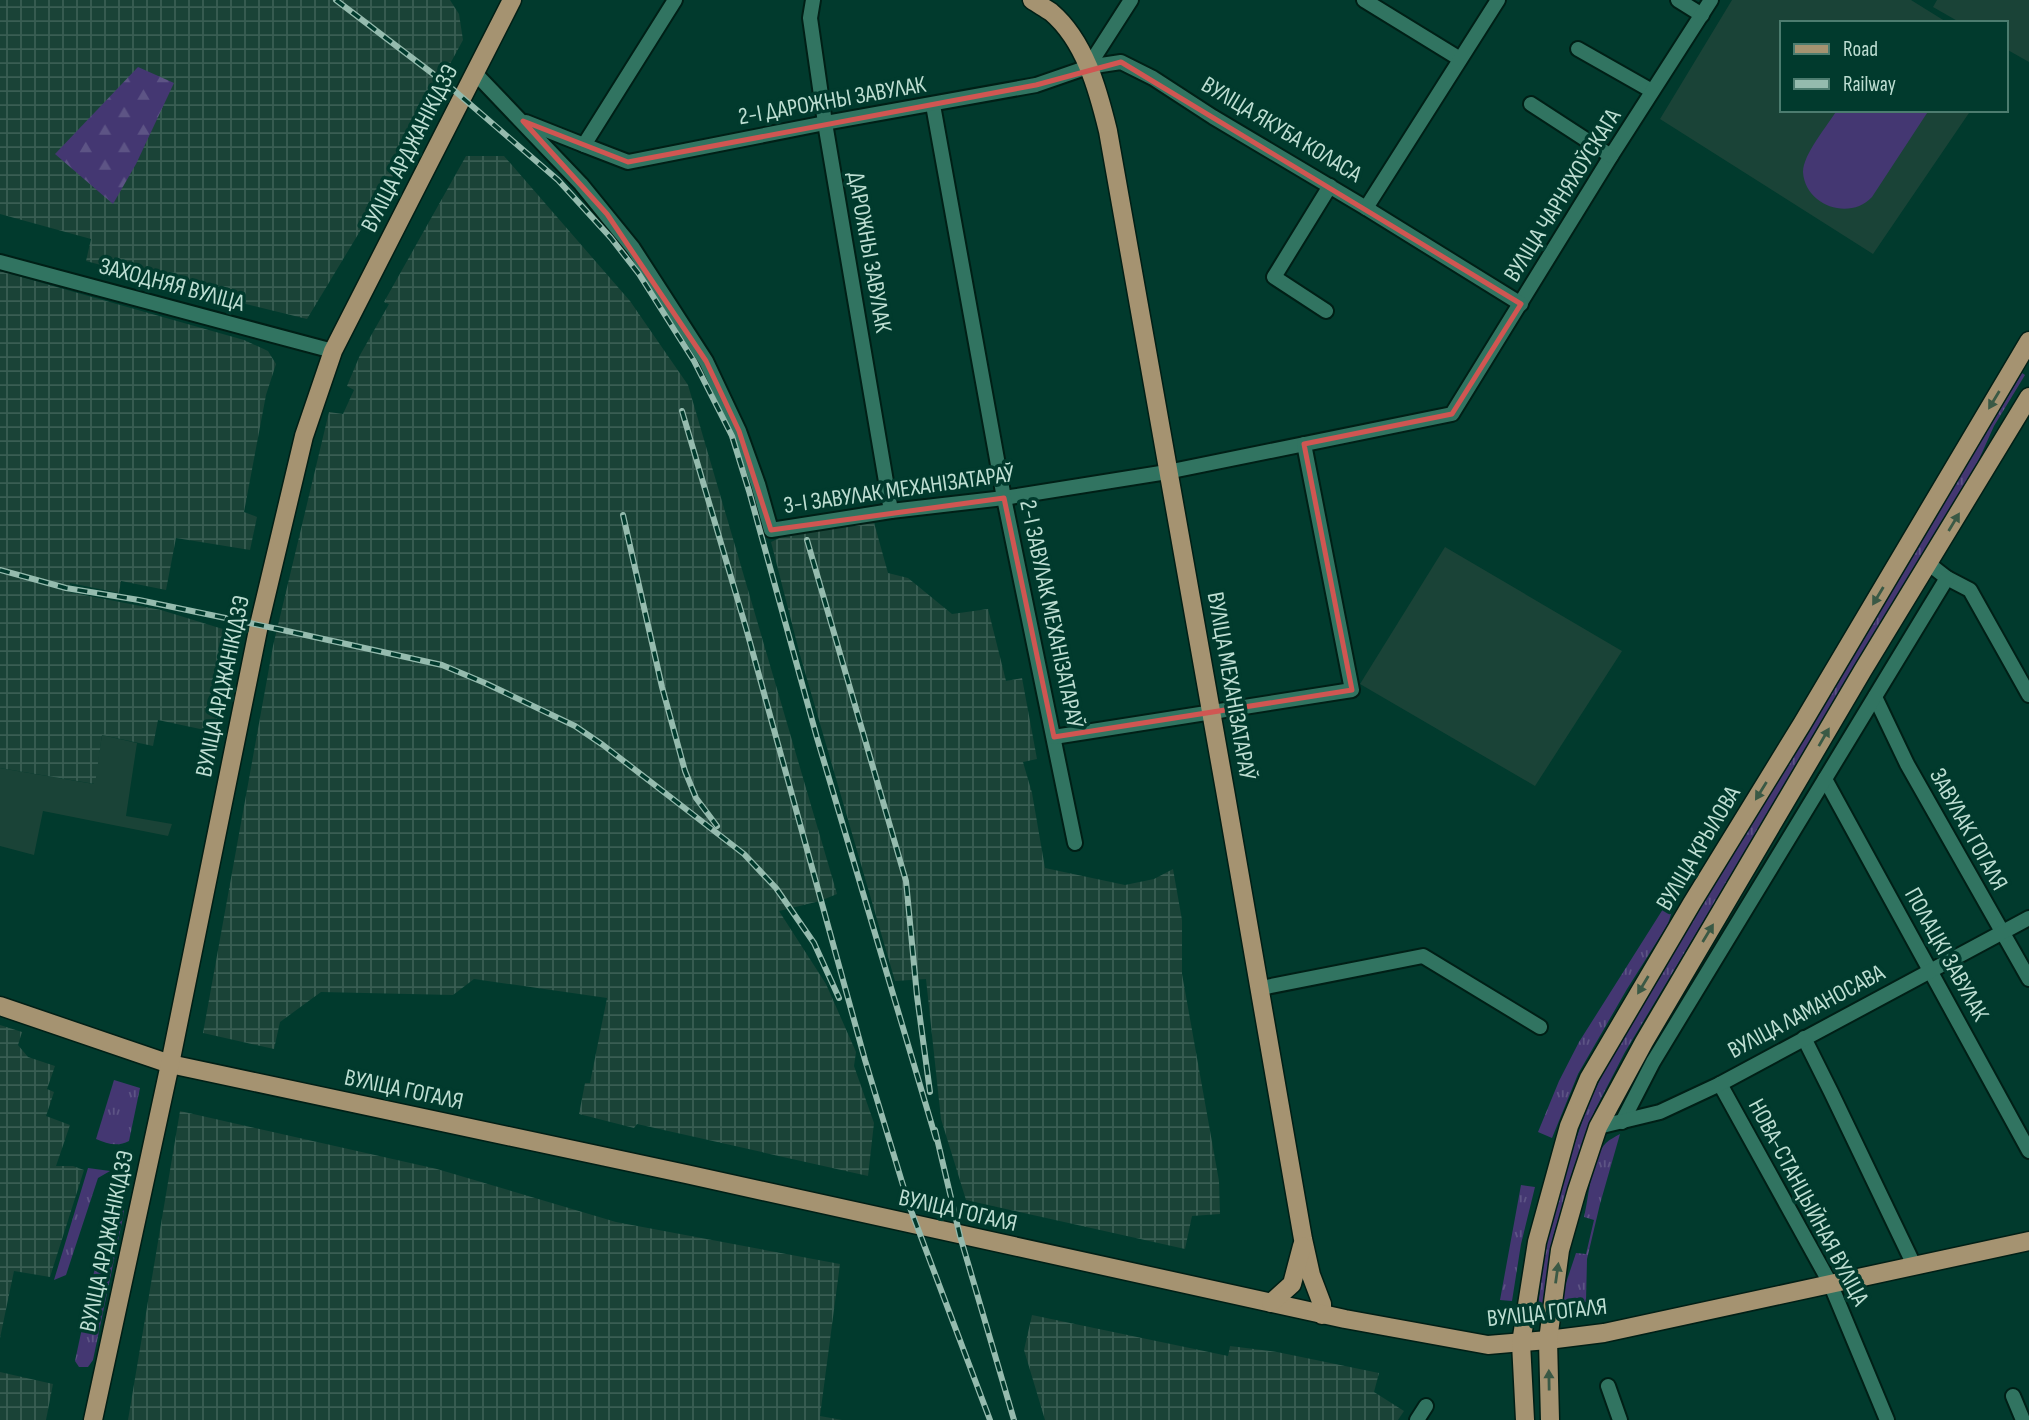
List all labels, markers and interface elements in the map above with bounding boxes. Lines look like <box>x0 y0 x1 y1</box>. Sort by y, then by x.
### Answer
legend <box>1780 21 2008 112</box>
text: Road <box>1843 37 1878 62</box>
street label: ВУЛІЦА АРДЖАНІКІДЗЭ <box>355 59 464 237</box>
street label: 2-І ДАРОЖНЫ ЗАВУЛАК <box>736 70 928 131</box>
street label: ВУЛІЦА ЯКУБА КОЛАСА <box>1196 70 1368 189</box>
text: Railway <box>1843 72 1896 97</box>
street label: ВУЛІЦА ЧАРНЯХОЎСКАГА <box>1498 103 1628 287</box>
street label: ДАРОЖНЫ ЗАВУЛАК <box>841 169 898 335</box>
street label: ЗАХОДНЯЯ ВУЛІЦА <box>96 251 249 318</box>
one-way arrow <box>1988 390 2000 409</box>
street label: 3-І ЗАВУЛАК МЕХАНІЗАТАРАЎ <box>782 459 1016 520</box>
street label: 2-І ЗАВУЛАК МЕХАНІЗАТАРАЎ <box>1013 497 1090 731</box>
one-way arrow <box>1948 512 1960 531</box>
one-way arrow <box>1872 586 1885 605</box>
street label: ВУЛІЦА МЕХАНІЗАТАРАЎ <box>1201 590 1262 783</box>
street label: ВУЛІЦА АРДЖАНІКІДЗЭ <box>189 593 256 779</box>
one-way arrow <box>1818 728 1830 747</box>
street label: ЗАВУЛАК ГОГАЛЯ <box>1923 763 2014 895</box>
street label: ВУЛІЦА КРЫЛОВА <box>1650 780 1747 916</box>
one-way arrow <box>1755 781 1768 800</box>
street label: ПОЛАЦКІ ЗАВУЛАК <box>1898 883 1995 1026</box>
one-way arrow <box>1702 924 1714 943</box>
street label: ВУЛІЦА ЛАМАНОСАВА <box>1723 958 1890 1065</box>
one-way arrow <box>1637 975 1650 995</box>
street label: ВУЛІЦА ГОГАЛЯ <box>342 1063 466 1116</box>
street label: НОВА-СТАНЦЫЙНАЯ ВУЛІЦА <box>1742 1094 1876 1311</box>
street label: ВУЛІЦА АРДЖАНІКІДЗЭ <box>73 1148 140 1334</box>
street label: ВУЛІЦА ГОГАЛЯ <box>896 1183 1020 1238</box>
one-way arrow <box>1552 1262 1563 1284</box>
street label: ВУЛІЦА ГОГАЛЯ <box>1486 1292 1609 1333</box>
one-way arrow <box>1543 1369 1555 1391</box>

